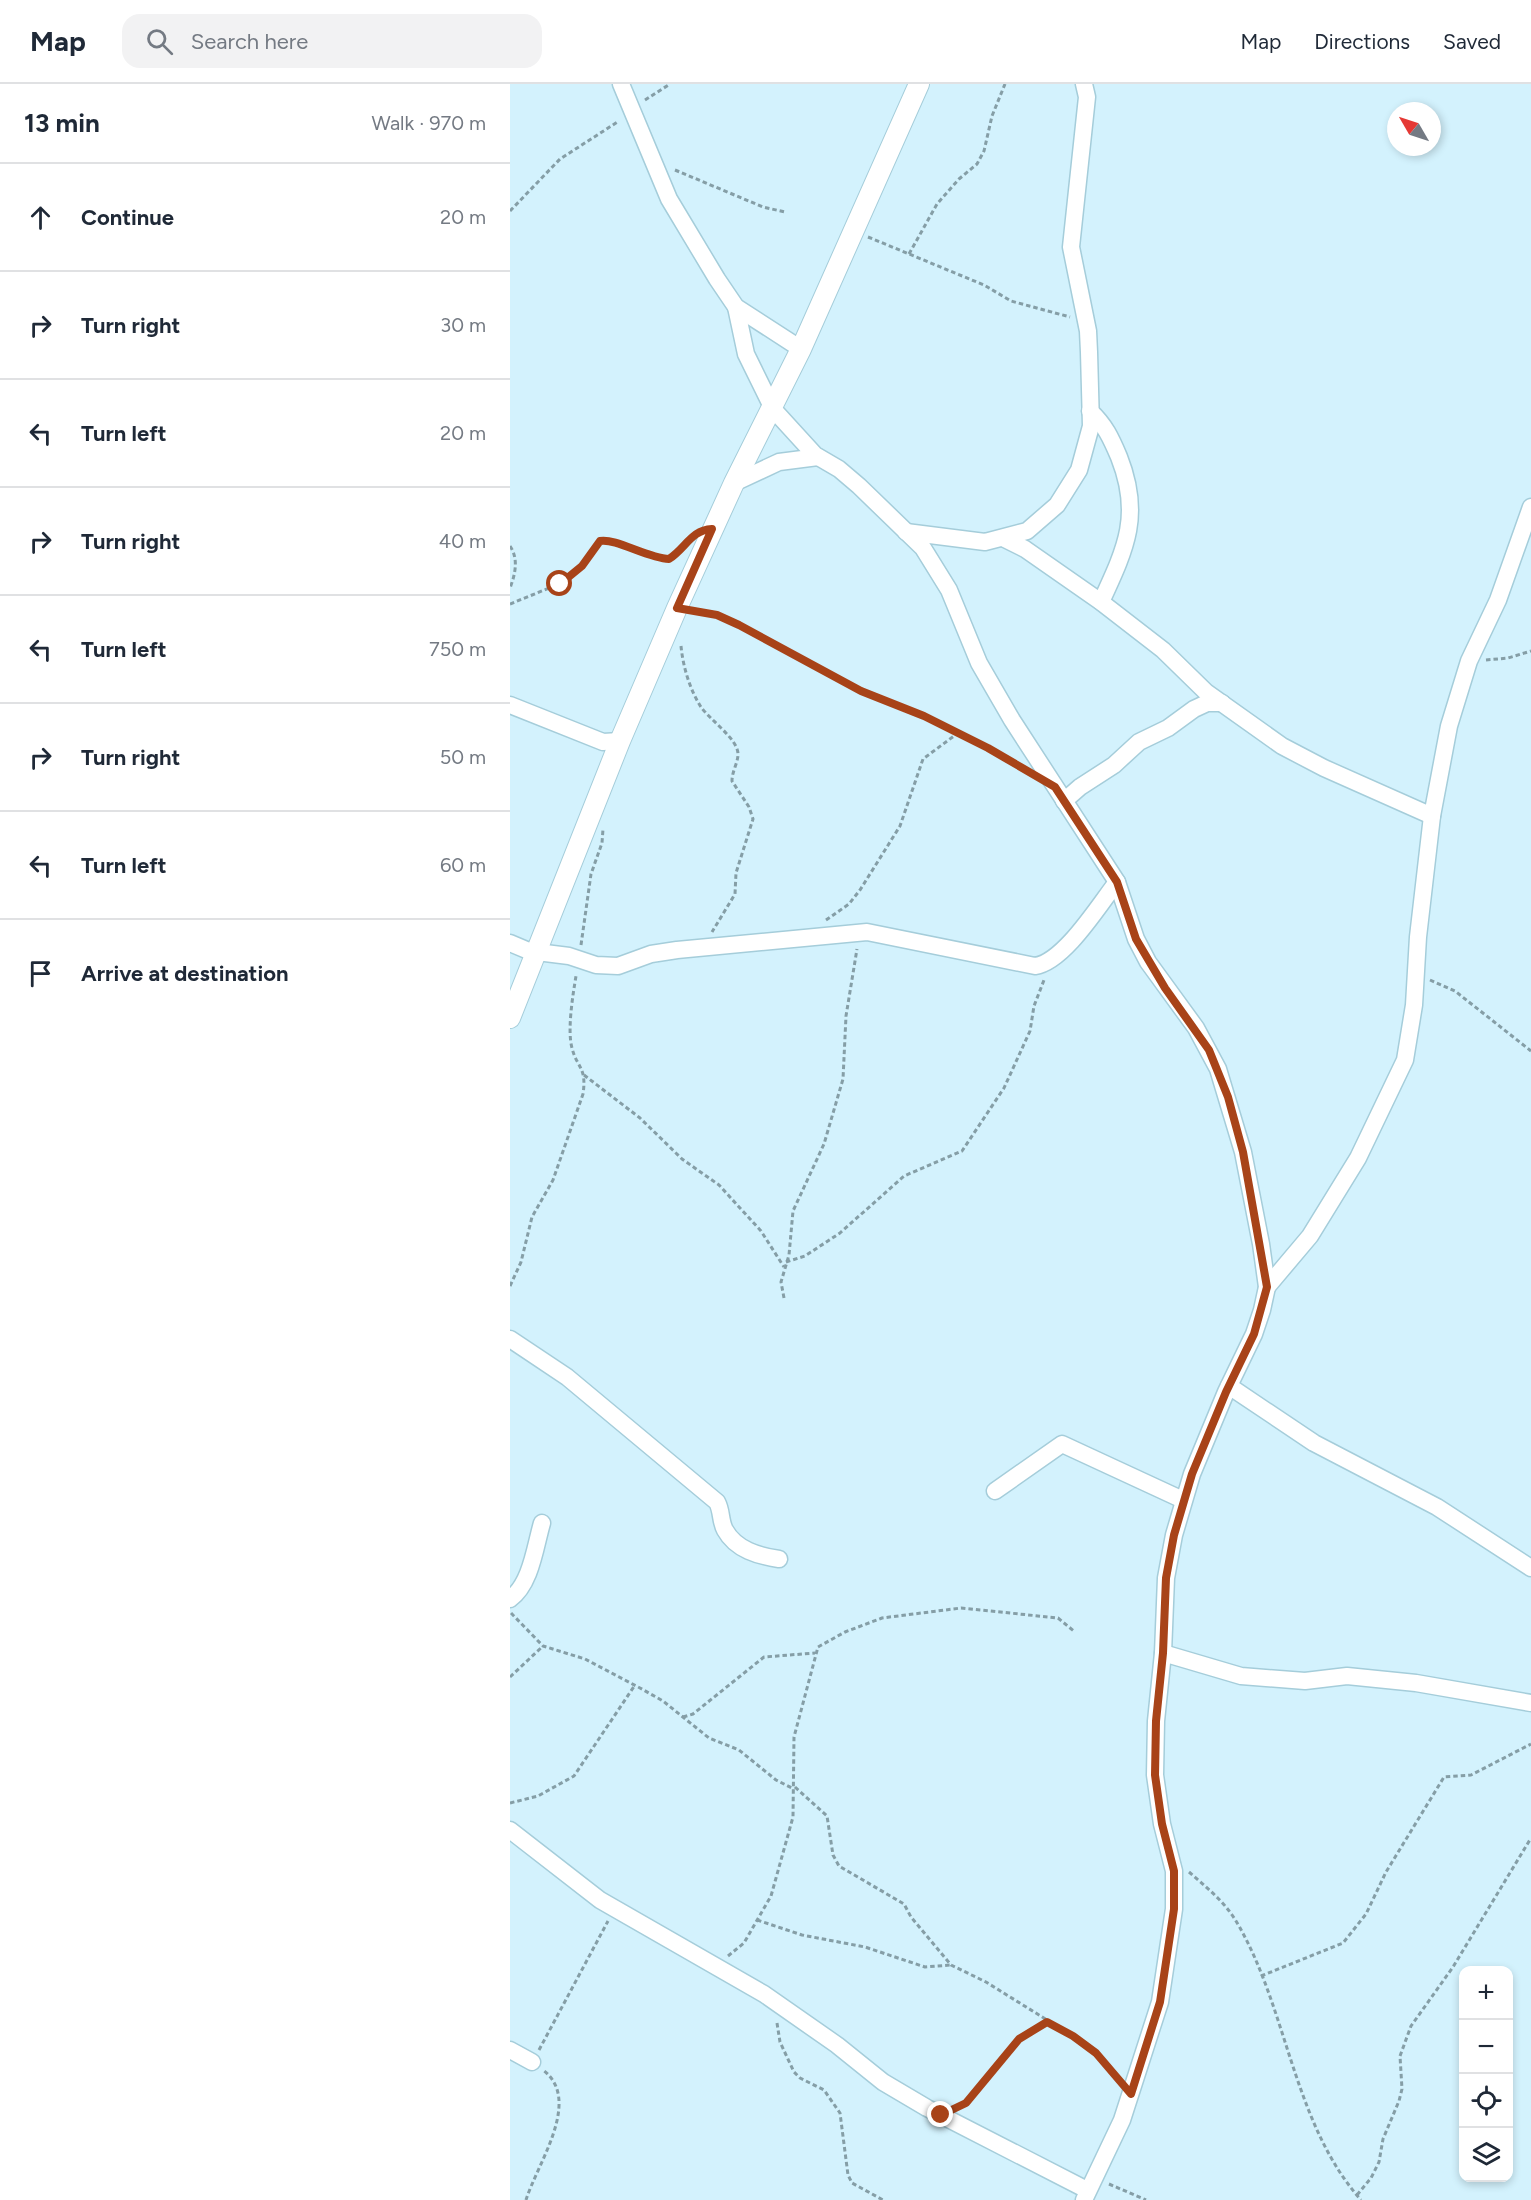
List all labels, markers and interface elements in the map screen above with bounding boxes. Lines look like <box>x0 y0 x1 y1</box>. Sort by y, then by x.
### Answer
search box <box>122 14 542 68</box>
text: Map <box>30 24 86 58</box>
icon: search <box>143 25 176 58</box>
text: Search here <box>191 28 308 55</box>
text: Map <box>1240 29 1281 54</box>
text: Directions <box>1314 29 1410 54</box>
text: Saved <box>1443 29 1501 54</box>
north arrow <box>1387 102 1441 156</box>
text: 13 min <box>24 107 100 139</box>
text: Walk · 970 m <box>372 111 486 135</box>
icon: ahead <box>24 201 57 234</box>
text: Continue <box>81 204 174 231</box>
text: 20 m <box>440 205 486 229</box>
icon: right <box>24 309 57 342</box>
text: Turn right <box>81 312 180 339</box>
text: 30 m <box>440 313 486 337</box>
icon: left <box>24 417 57 450</box>
text: Turn left <box>81 420 167 447</box>
text: 20 m <box>440 421 486 445</box>
icon: right <box>24 525 57 558</box>
text: Turn right <box>81 528 180 555</box>
text: 40 m <box>439 529 486 553</box>
route start <box>546 570 572 596</box>
icon: left <box>24 633 57 666</box>
text: Turn left <box>81 636 167 663</box>
text: 750 m <box>429 637 486 661</box>
icon: right <box>24 741 57 774</box>
text: Turn right <box>81 744 180 771</box>
text: 50 m <box>440 745 486 769</box>
icon: left <box>24 849 57 882</box>
text: Turn left <box>81 852 167 879</box>
text: 60 m <box>440 853 486 877</box>
icon: arrive <box>24 957 57 990</box>
text: Arrive at destination <box>81 960 289 987</box>
map controls <box>1459 1966 1513 2182</box>
button: + <box>1459 1966 1513 2020</box>
button: − <box>1459 2020 1513 2074</box>
button: locate <box>1459 2074 1513 2128</box>
route end <box>927 2101 953 2127</box>
button: layers <box>1459 2128 1513 2182</box>

